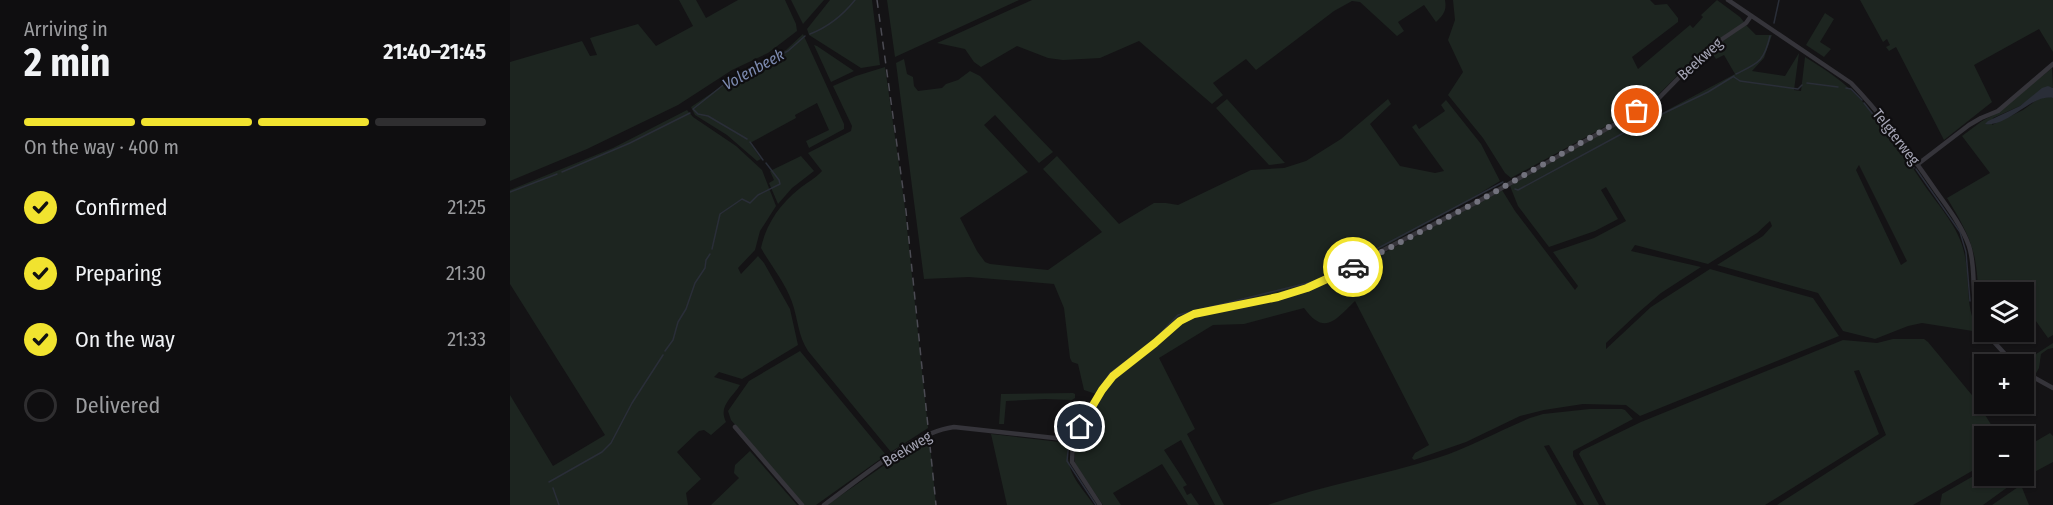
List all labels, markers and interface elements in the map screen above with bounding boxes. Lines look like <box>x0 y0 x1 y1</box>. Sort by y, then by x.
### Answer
text: Arriving in <box>24 17 108 41</box>
street label: Beekweg <box>1674 34 1726 84</box>
text: 21:40–21:45 <box>383 38 486 65</box>
text: 2 min <box>24 40 110 86</box>
water label: Volenbeek <box>719 45 787 94</box>
pin <box>1611 85 1662 136</box>
icon: bag <box>1620 94 1653 127</box>
street label: Telgterweg <box>1869 105 1923 169</box>
text: On the way · 400 m <box>24 135 179 159</box>
icon: check <box>24 191 57 224</box>
text: Confirmed <box>75 194 168 221</box>
text: 21:25 <box>448 195 486 219</box>
courier <box>1323 237 1383 297</box>
icon: car <box>1337 251 1370 284</box>
icon: check <box>24 257 57 290</box>
text: Preparing <box>75 260 161 287</box>
text: 21:30 <box>446 261 486 285</box>
map controls <box>1974 282 2034 486</box>
button: layers <box>1974 282 2034 342</box>
icon: check <box>24 323 57 356</box>
text: On the way <box>75 326 175 353</box>
text: 21:33 <box>447 327 486 351</box>
button: + <box>1974 354 2034 414</box>
text: Delivered <box>75 392 160 419</box>
pin <box>1054 401 1105 452</box>
icon: home <box>1063 410 1096 443</box>
button: − <box>1974 426 2034 486</box>
street label: Beekweg <box>879 427 935 471</box>

